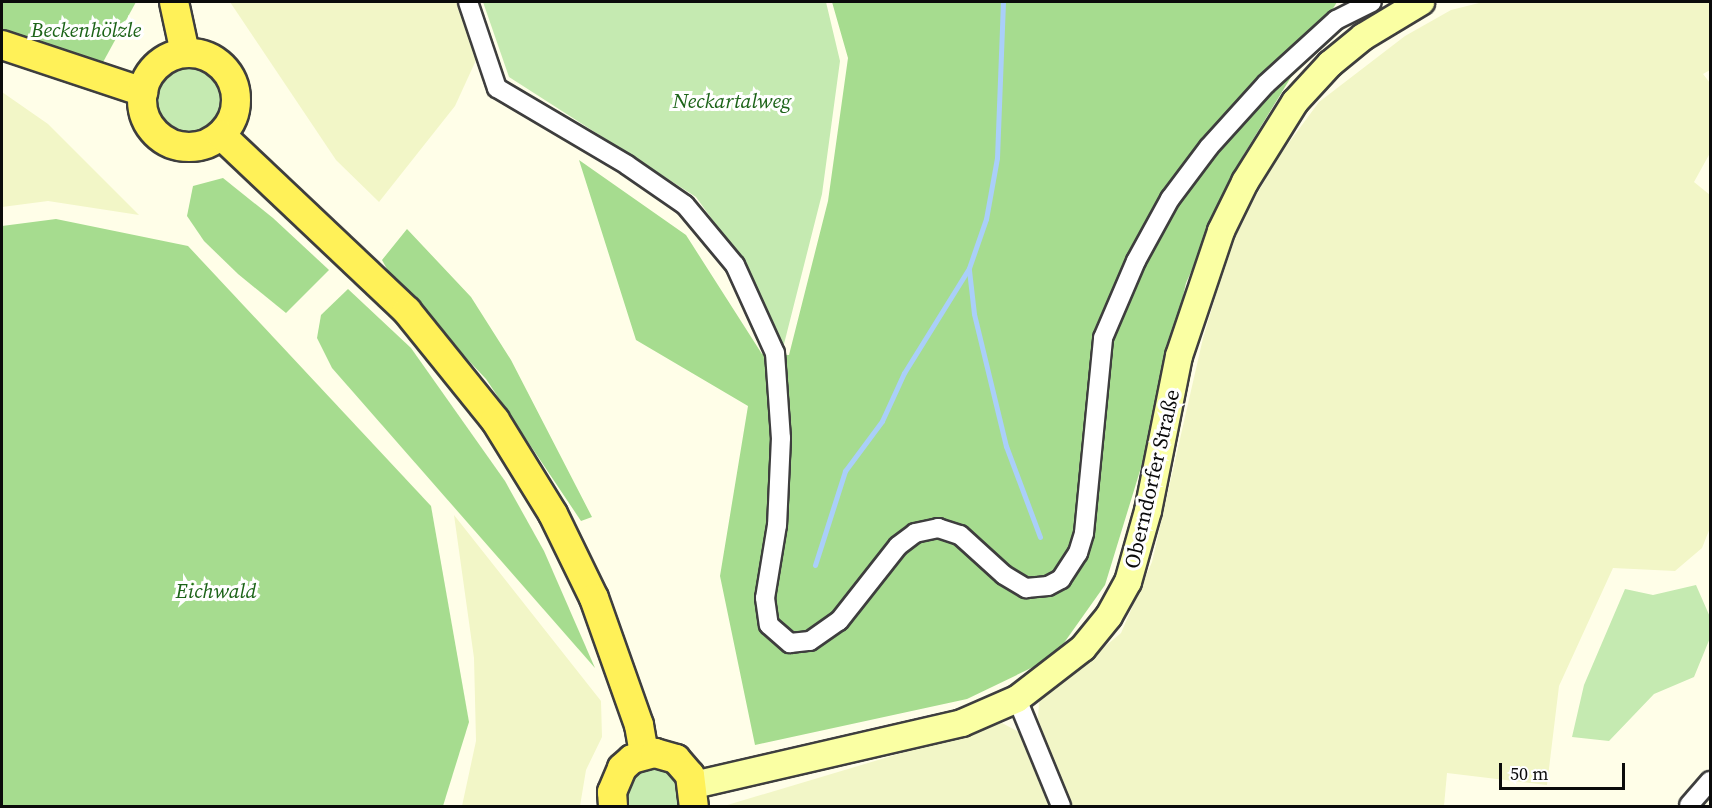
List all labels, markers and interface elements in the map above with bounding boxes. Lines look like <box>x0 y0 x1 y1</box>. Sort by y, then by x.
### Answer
park label: Beckenhölzle <box>31 17 141 43</box>
park label: Neckartalweg <box>673 88 791 114</box>
street label: Oberndorfer Straße <box>1119 387 1185 571</box>
park label: Eichwald <box>176 578 256 604</box>
scale bar <box>1502 751 1628 789</box>
text: 50 m <box>1510 761 1548 786</box>

